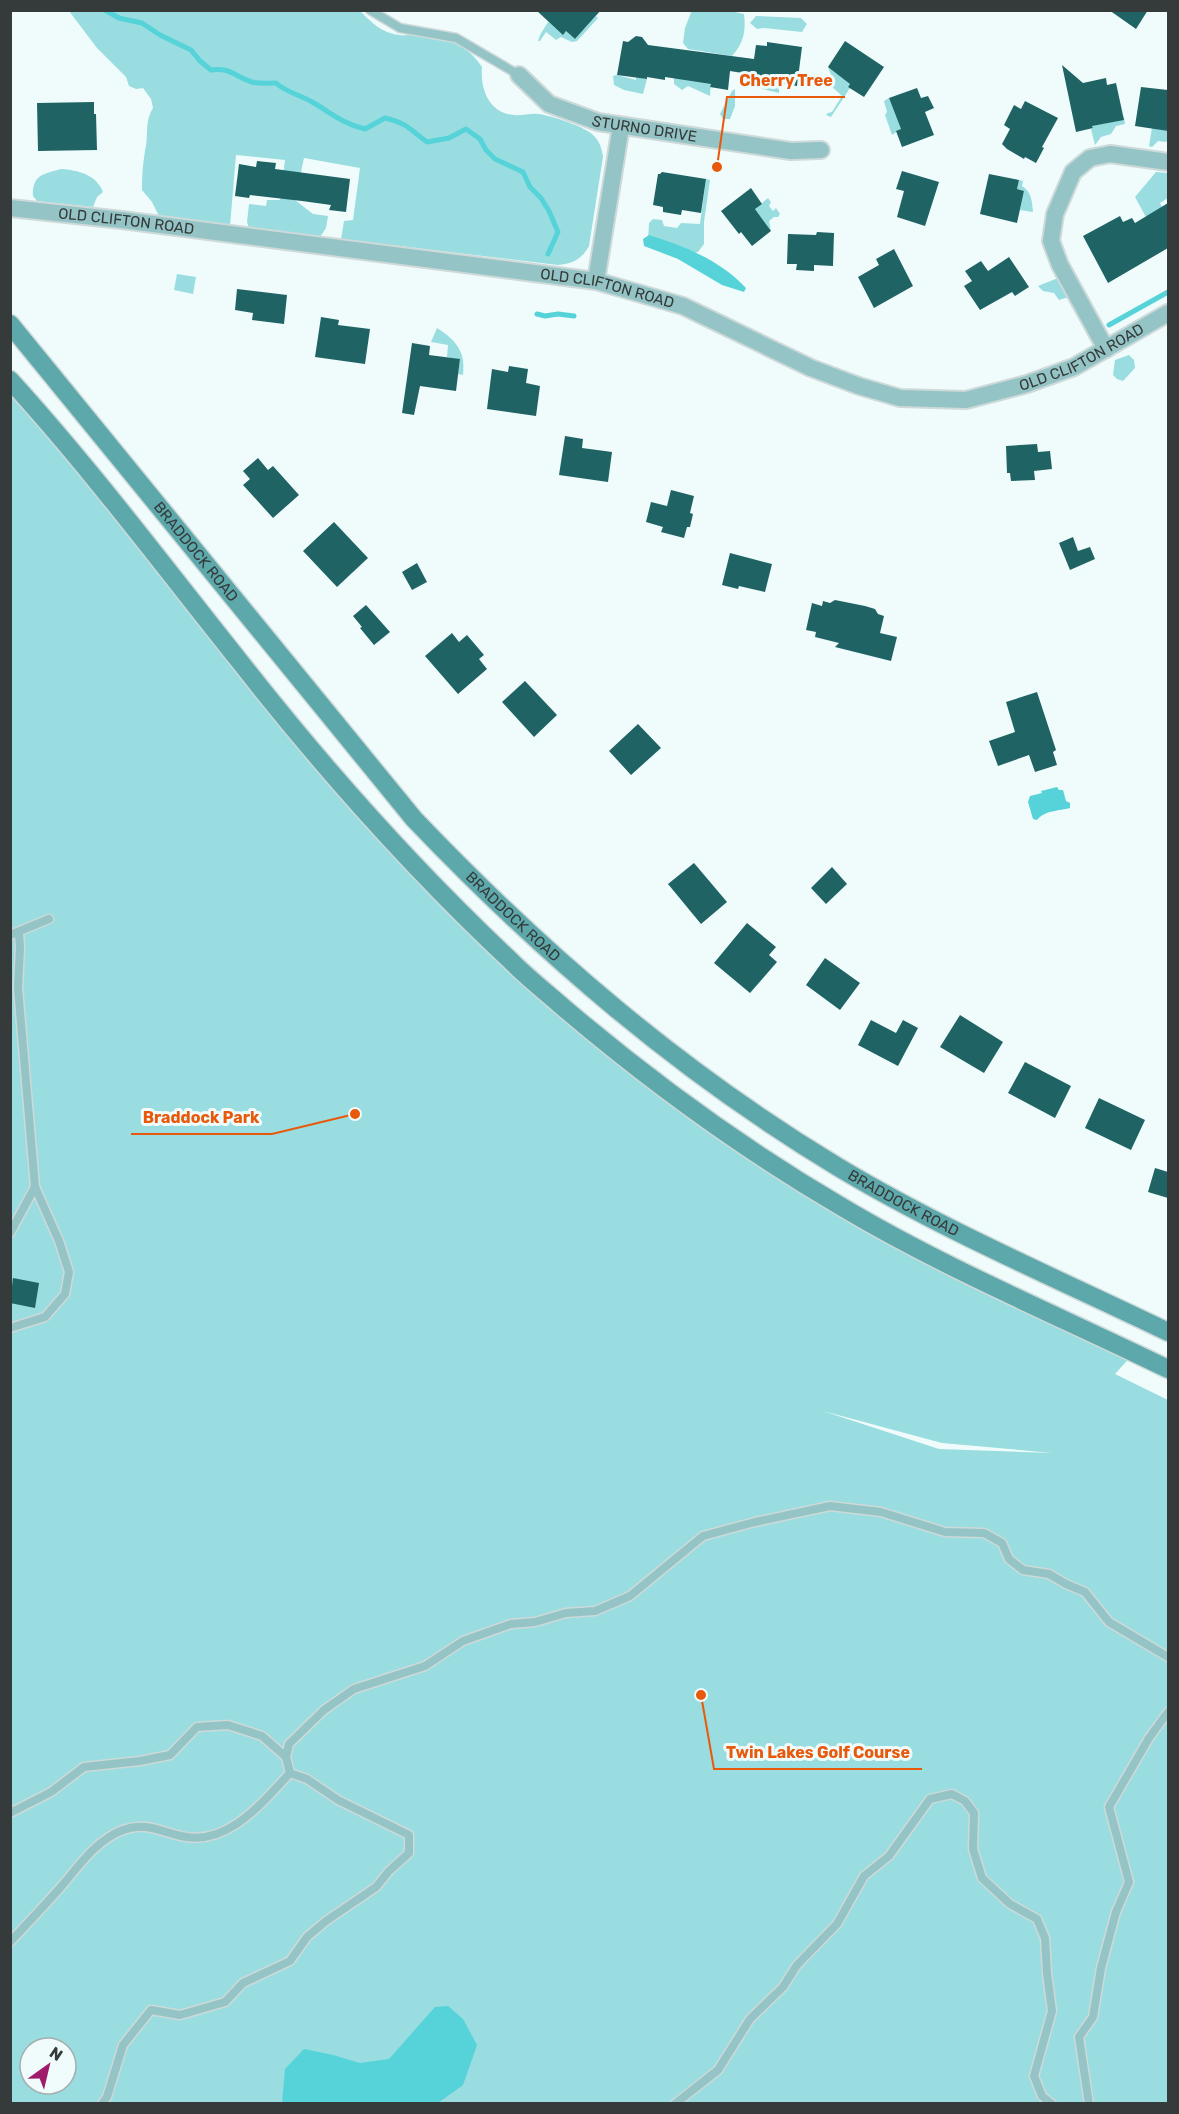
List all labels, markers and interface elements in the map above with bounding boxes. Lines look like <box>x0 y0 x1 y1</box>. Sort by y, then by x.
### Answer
callout: Cherry Tree <box>727 63 845 97</box>
text: Cherry Tree <box>739 71 833 90</box>
street label: STURNO DRIVE <box>589 112 698 146</box>
street label: OLD CLIFTON ROAD <box>57 204 195 238</box>
street label: OLD CLIFTON ROAD <box>539 265 676 312</box>
street label: OLD CLIFTON ROAD <box>1017 320 1147 395</box>
street label: BRADDOCK ROAD <box>150 498 242 605</box>
street label: BRADDOCK ROAD <box>462 868 564 966</box>
callout: Braddock Park <box>131 1100 272 1134</box>
text: Braddock Park <box>143 1108 260 1127</box>
street label: BRADDOCK ROAD <box>845 1166 962 1240</box>
callout: Twin Lakes Golf Course <box>714 1735 922 1769</box>
text: Twin Lakes Golf Course <box>726 1743 910 1762</box>
north arrow <box>18 2036 78 2096</box>
text: N <box>46 2043 66 2065</box>

